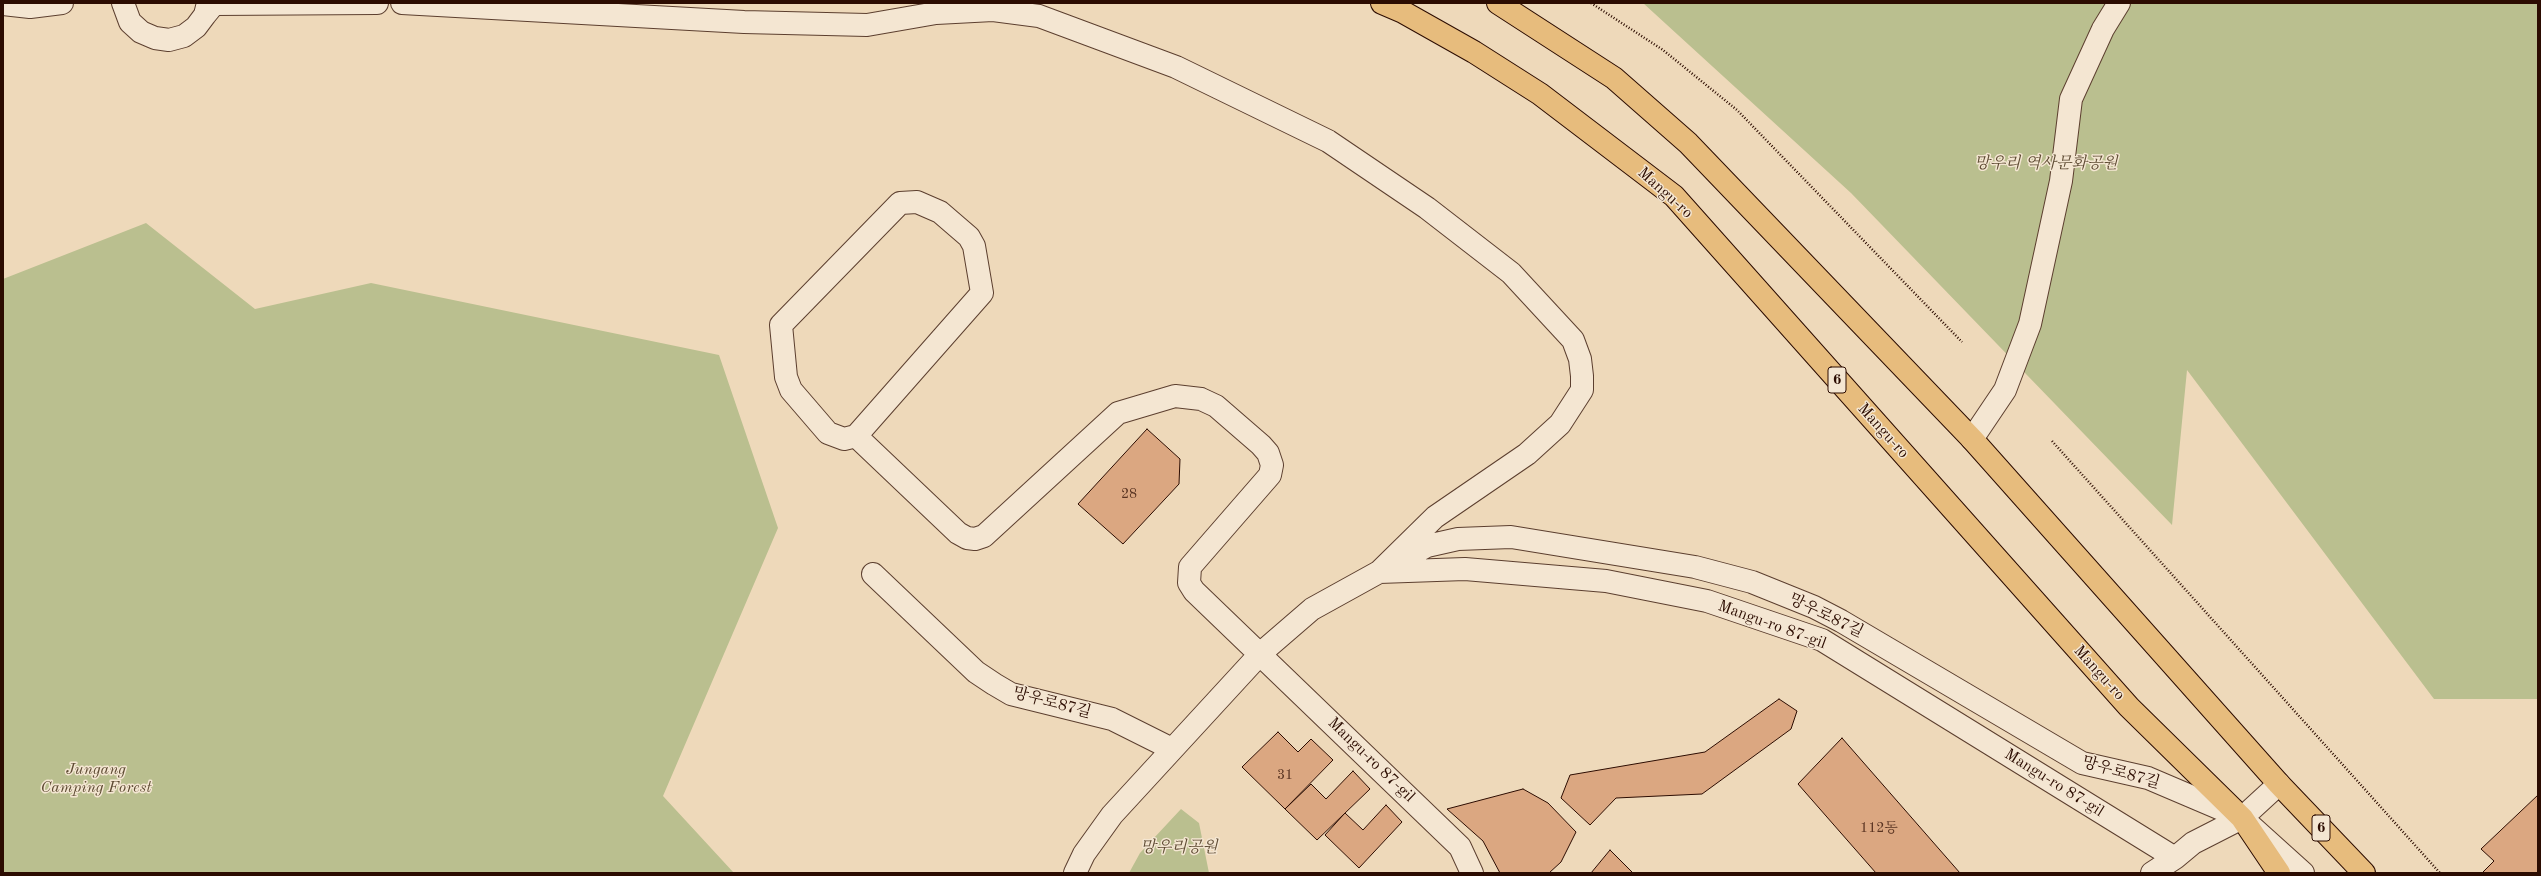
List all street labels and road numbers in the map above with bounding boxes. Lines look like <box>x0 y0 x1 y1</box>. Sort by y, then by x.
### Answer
street label: Mangu-ro <box>1633 163 1697 223</box>
road number: 6 <box>1828 367 1846 393</box>
street label: Mangu-ro <box>1853 399 1913 463</box>
street label: 망우로87길 <box>1786 590 1866 642</box>
street label: Mangu-ro 87-gil <box>1715 597 1829 653</box>
street label: Mangu-ro <box>2069 641 2129 705</box>
street label: 망우로87길 <box>1011 683 1093 723</box>
street label: Mangu-ro 87-gil <box>1323 714 1419 806</box>
street label: Mangu-ro 87-gil <box>2001 745 2107 821</box>
street label: 망우로87길 <box>2080 753 2162 793</box>
road number: 6 <box>2312 815 2330 841</box>

